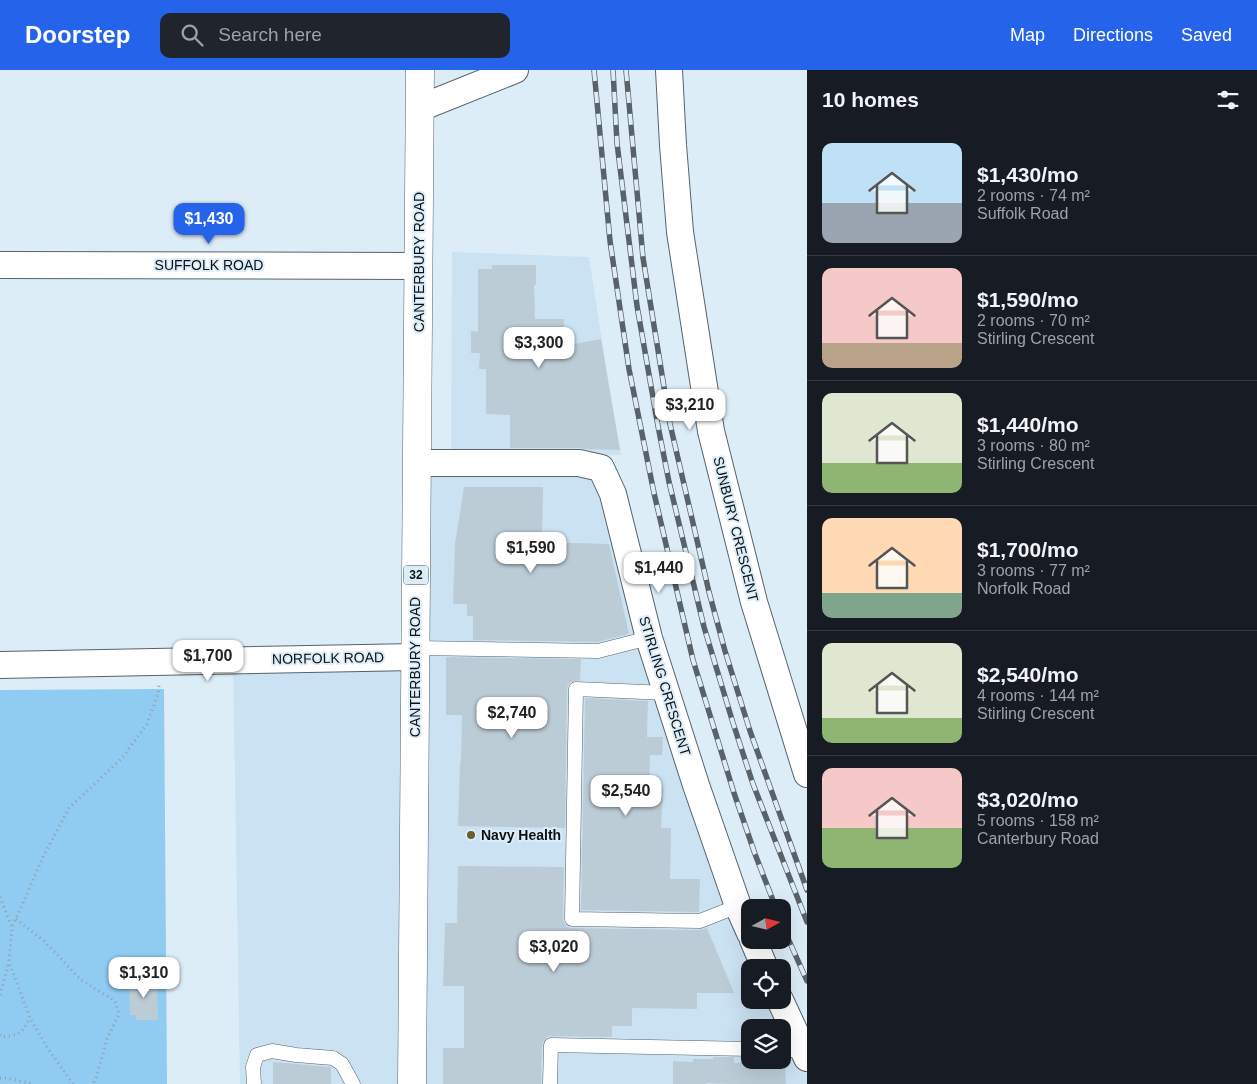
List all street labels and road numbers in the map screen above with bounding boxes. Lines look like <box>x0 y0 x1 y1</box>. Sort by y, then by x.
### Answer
street label: CANTERBURY ROAD <box>411 192 427 332</box>
street label: SUFFOLK ROAD <box>155 257 263 273</box>
street label: SUNBURY CRESCENT <box>710 455 762 604</box>
road number: 32 <box>404 566 428 584</box>
street label: CANTERBURY ROAD <box>407 597 423 737</box>
street label: STIRLING CRESCENT <box>636 614 694 758</box>
street label: NORFOLK ROAD <box>272 649 384 667</box>

